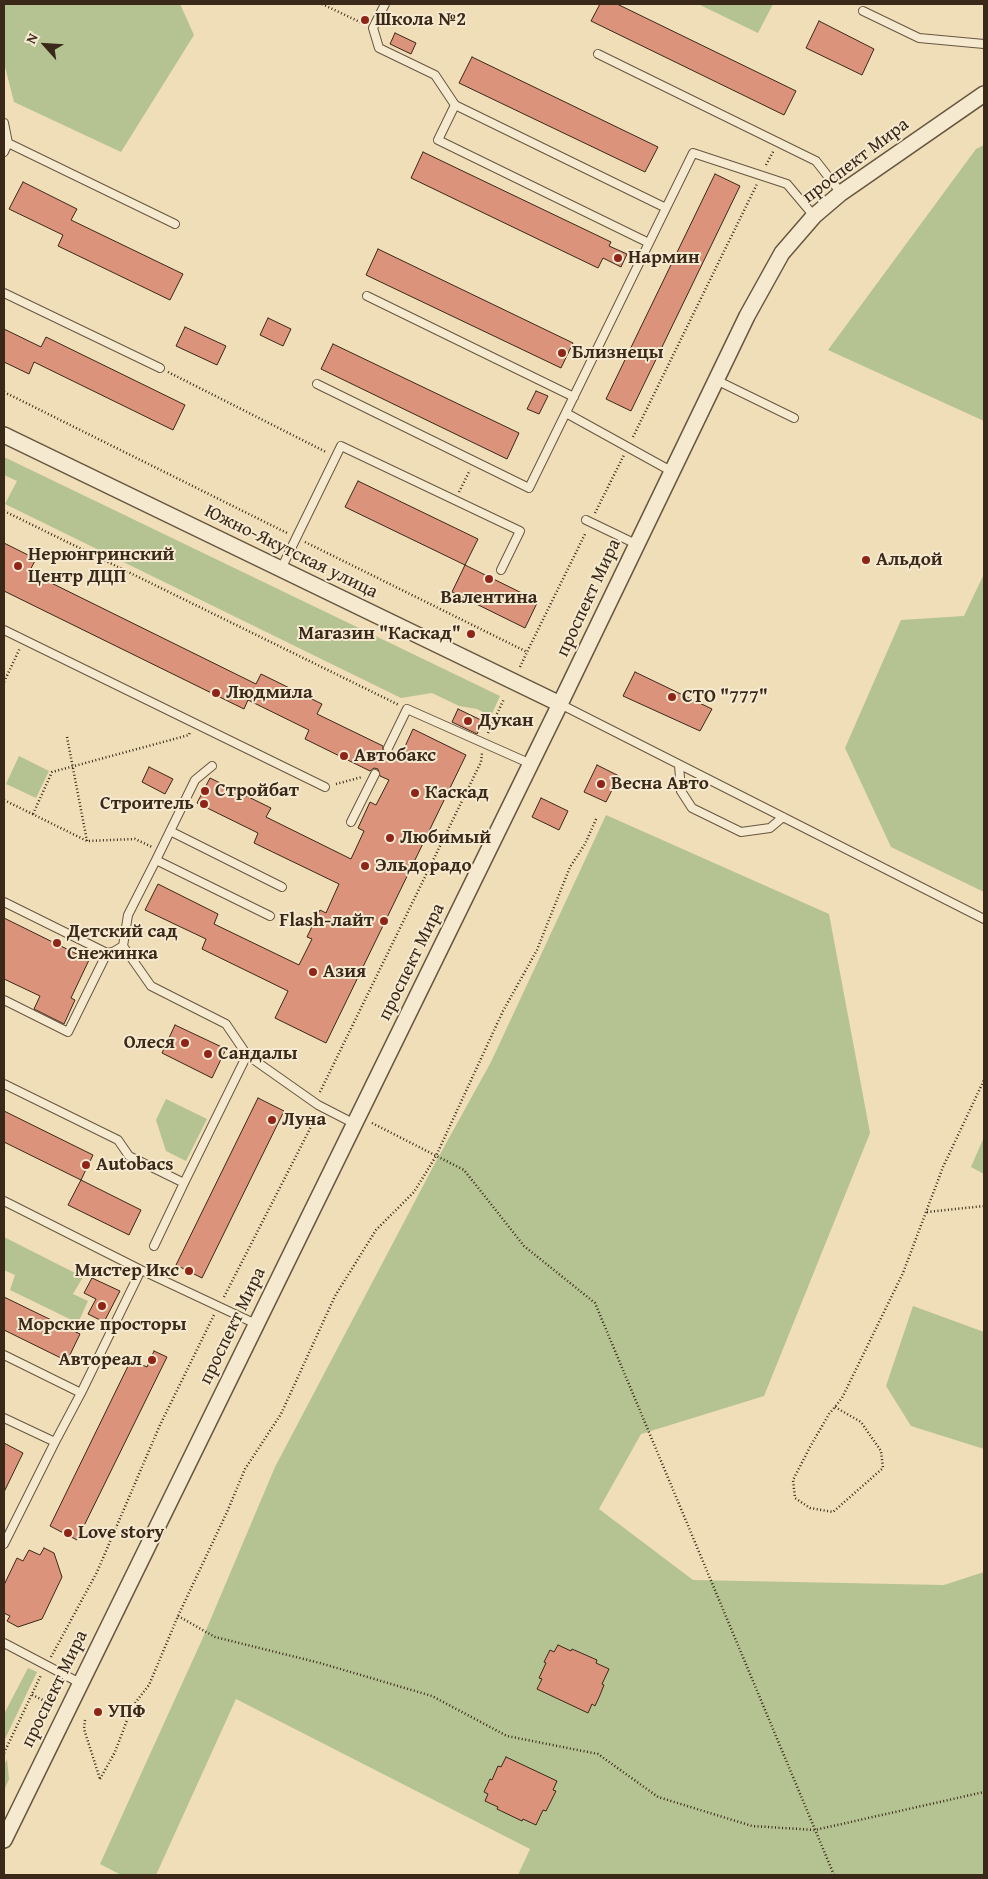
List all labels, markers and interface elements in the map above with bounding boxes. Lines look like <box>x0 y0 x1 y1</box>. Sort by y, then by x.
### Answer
place label: Школа №2 <box>375 9 466 31</box>
marker: Школа №2 <box>359 14 371 26</box>
north arrow <box>20 20 70 70</box>
text: N <box>20 30 43 47</box>
street label: проспект Мира <box>798 114 914 208</box>
place label: Нармин <box>628 247 700 269</box>
marker: Нармин <box>612 252 624 264</box>
place label: Близнецы <box>572 342 664 364</box>
marker: Близнецы <box>556 347 568 359</box>
street label: Южно-Якутская улица <box>201 500 381 604</box>
street label: проспект Мира <box>552 535 626 661</box>
place label: Нерюнгринский Центр ДЦП <box>28 544 175 588</box>
place label: Альдой <box>876 549 943 571</box>
marker: Альдой <box>860 554 872 566</box>
marker: Нерюнгринский Центр ДЦП <box>12 560 24 572</box>
marker: Валентина <box>483 573 495 585</box>
place label: Валентина <box>440 587 538 609</box>
place label: Магазин "Каскад" <box>298 623 461 645</box>
marker: Магазин "Каскад" <box>465 628 477 640</box>
place label: Людмила <box>226 682 313 704</box>
place label: СТО "777" <box>682 686 768 708</box>
marker: Людмила <box>210 687 222 699</box>
marker: СТО "777" <box>666 691 678 703</box>
place label: Дукан <box>478 710 534 732</box>
marker: Дукан <box>462 715 474 727</box>
place label: Автобакс <box>354 745 436 767</box>
marker: Автобакс <box>338 750 350 762</box>
place label: Весна Авто <box>611 773 709 795</box>
marker: Весна Авто <box>595 778 607 790</box>
place label: Стройбат <box>215 780 299 802</box>
place label: Каскад <box>425 782 489 804</box>
marker: Стройбат <box>199 785 211 797</box>
marker: Каскад <box>409 787 421 799</box>
place label: Строитель <box>100 793 194 815</box>
marker: Строитель <box>198 798 210 810</box>
place label: Любимый <box>400 827 491 849</box>
marker: Любимый <box>384 832 396 844</box>
place label: Эльдорадо <box>375 855 472 877</box>
marker: Эльдорадо <box>359 860 371 872</box>
street label: проспект Мира <box>374 900 450 1024</box>
place label: Flash-лайт <box>279 910 374 932</box>
marker: Flash-лайт <box>378 915 390 927</box>
place label: Детский сад Снежинка <box>67 921 178 965</box>
marker: Детский сад Снежинка <box>51 937 63 949</box>
place label: Азия <box>323 961 366 983</box>
marker: Азия <box>307 966 319 978</box>
place label: Олеся <box>124 1032 175 1054</box>
marker: Олеся <box>179 1037 191 1049</box>
place label: Сандалы <box>218 1043 297 1065</box>
marker: Сандалы <box>202 1048 214 1060</box>
place label: Луна <box>282 1109 326 1131</box>
marker: Луна <box>266 1114 278 1126</box>
place label: Autobacs <box>96 1154 173 1176</box>
marker: Autobacs <box>80 1159 92 1171</box>
place label: Мистер Икс <box>75 1260 179 1282</box>
street label: проспект Мира <box>195 1264 271 1388</box>
marker: Мистер Икс <box>183 1265 195 1277</box>
marker: Морские просторы <box>96 1300 108 1312</box>
place label: Морские просторы <box>18 1314 186 1336</box>
place label: Автореал <box>59 1349 142 1371</box>
marker: Автореал <box>146 1354 158 1366</box>
place label: Love story <box>78 1522 164 1544</box>
marker: Love story <box>62 1527 74 1539</box>
street label: проспект Мира <box>17 1627 93 1751</box>
place label: УПФ <box>108 1701 146 1723</box>
marker: УПФ <box>92 1706 104 1718</box>

